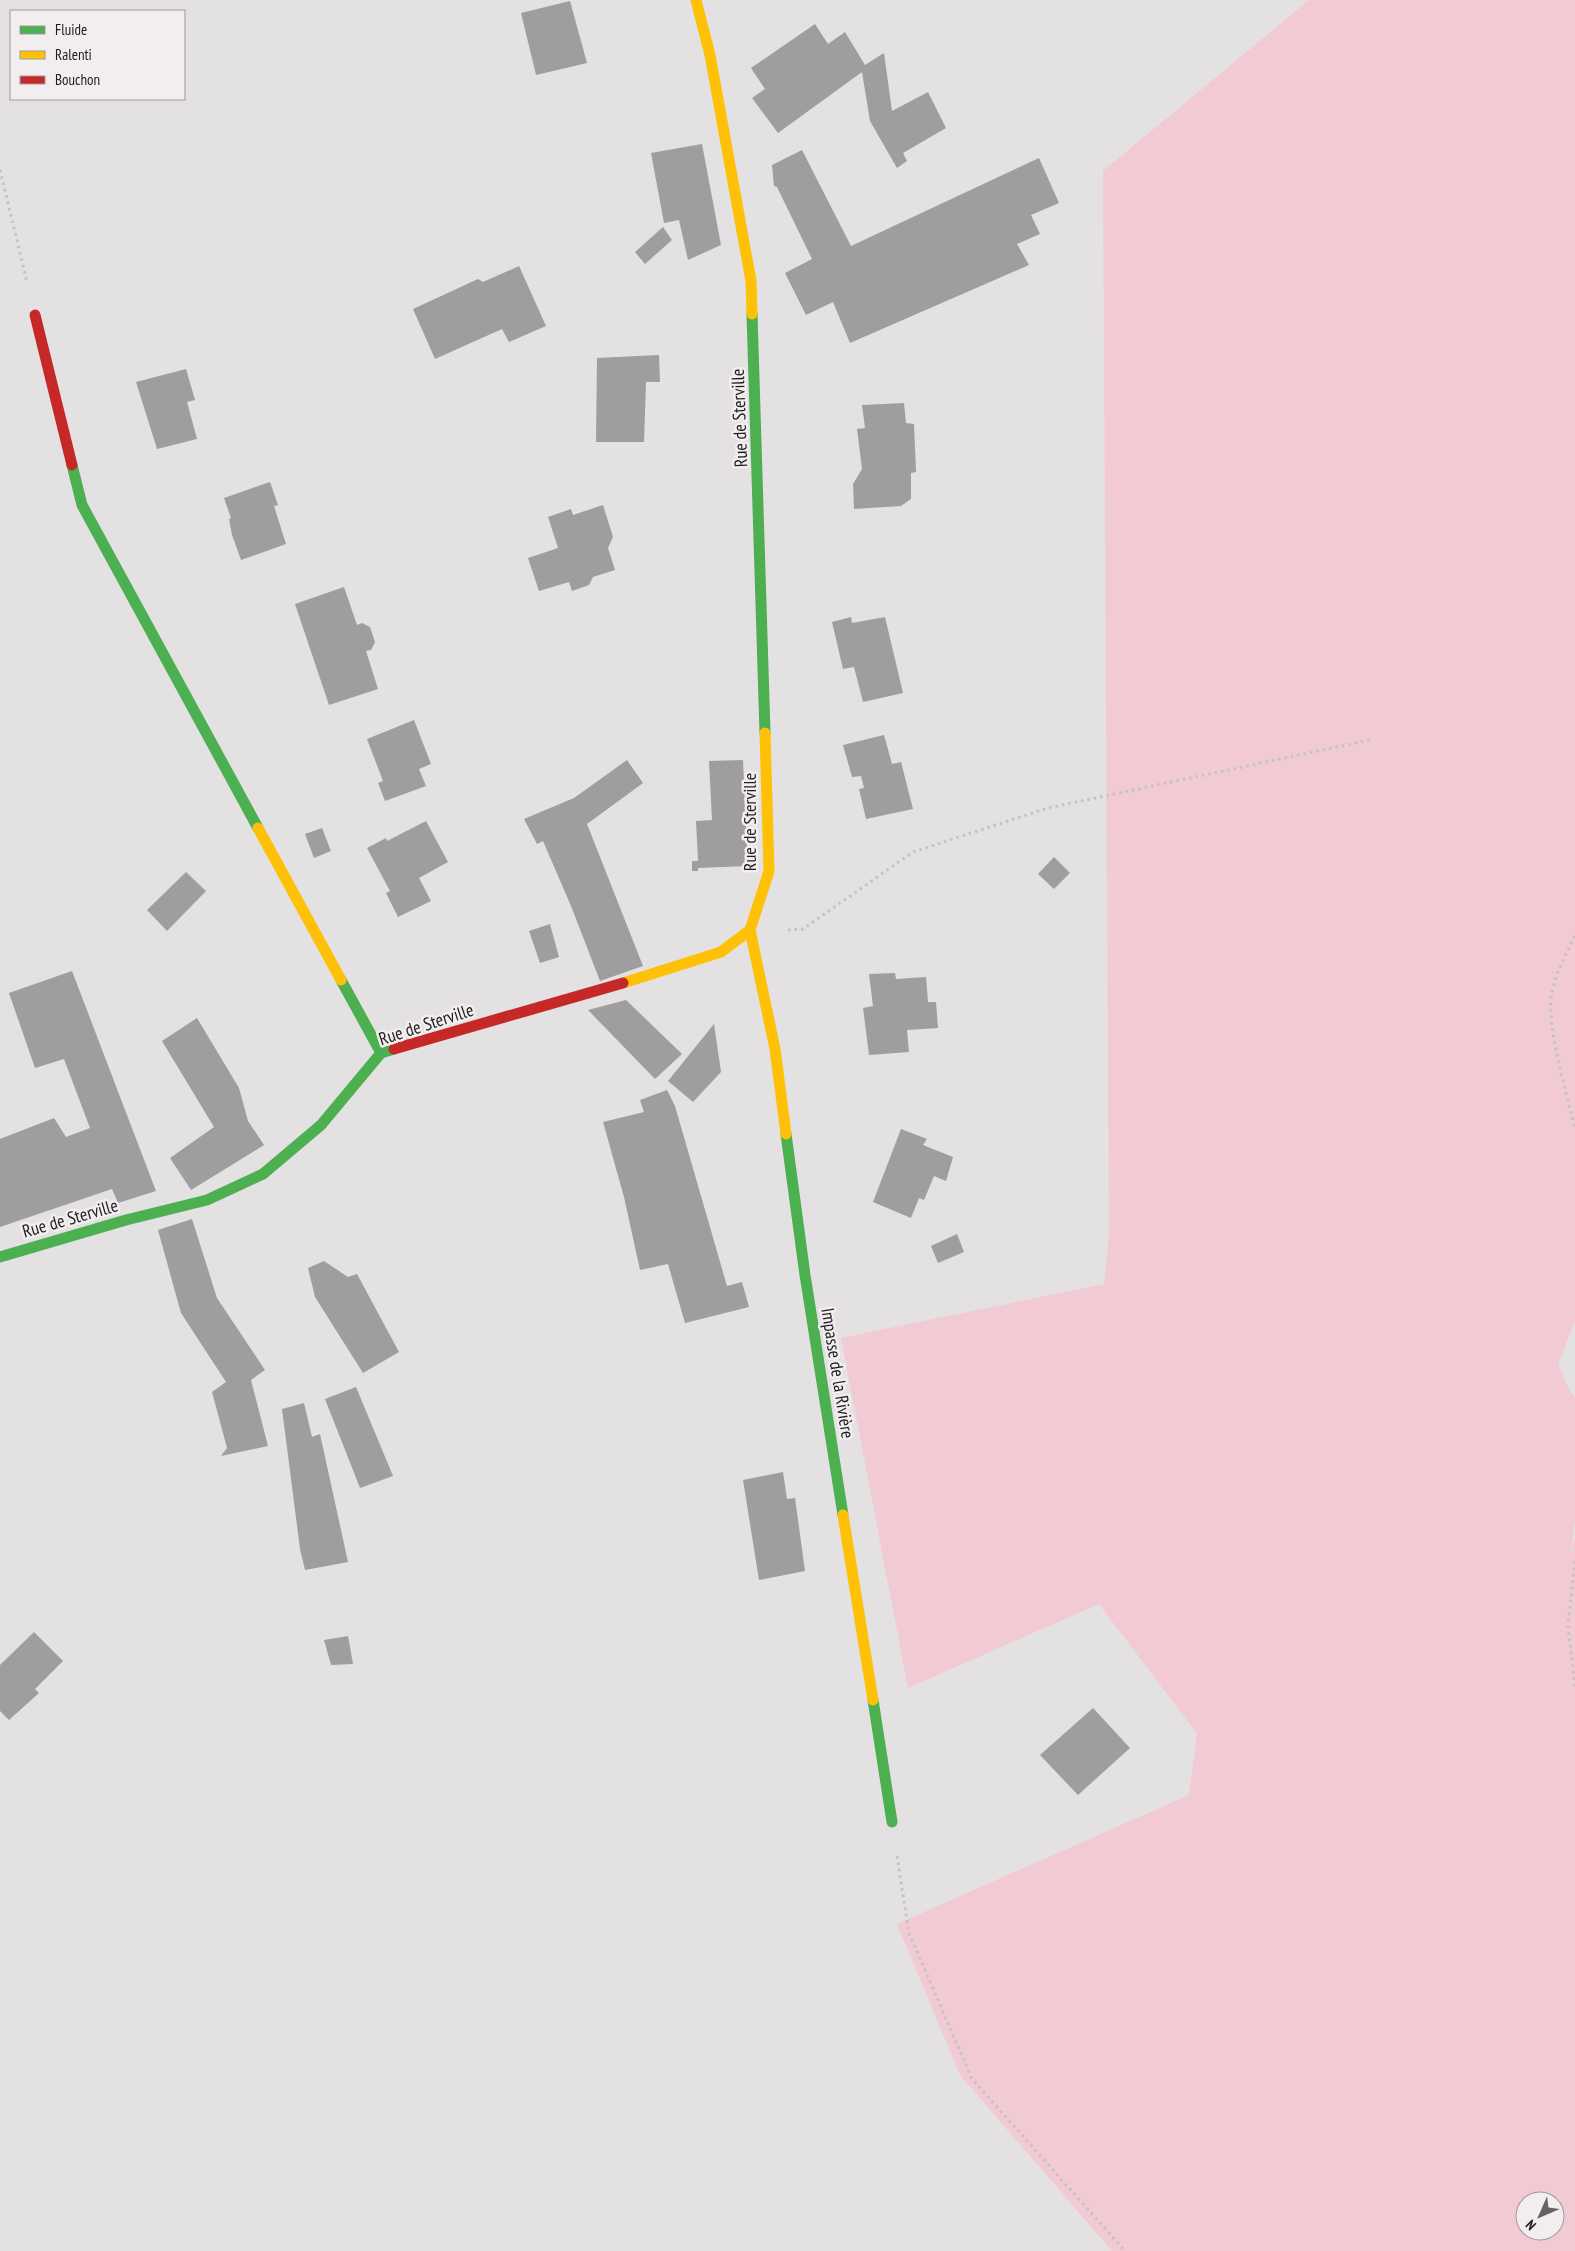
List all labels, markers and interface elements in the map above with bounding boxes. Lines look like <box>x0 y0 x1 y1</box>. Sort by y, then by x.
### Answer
legend <box>10 10 185 100</box>
text: Fluide <box>55 20 87 39</box>
text: Ralenti <box>55 45 92 64</box>
text: Bouchon <box>55 70 100 89</box>
street label: Rue de Sterville <box>726 368 752 468</box>
street label: Rue de Sterville <box>738 773 761 871</box>
street label: Rue de Sterville <box>376 998 476 1050</box>
street label: Rue de Sterville <box>20 1193 120 1243</box>
street label: Impasse de la Rivière <box>816 1306 860 1440</box>
north arrow <box>1515 2191 1565 2241</box>
text: N <box>1522 2216 1540 2234</box>

